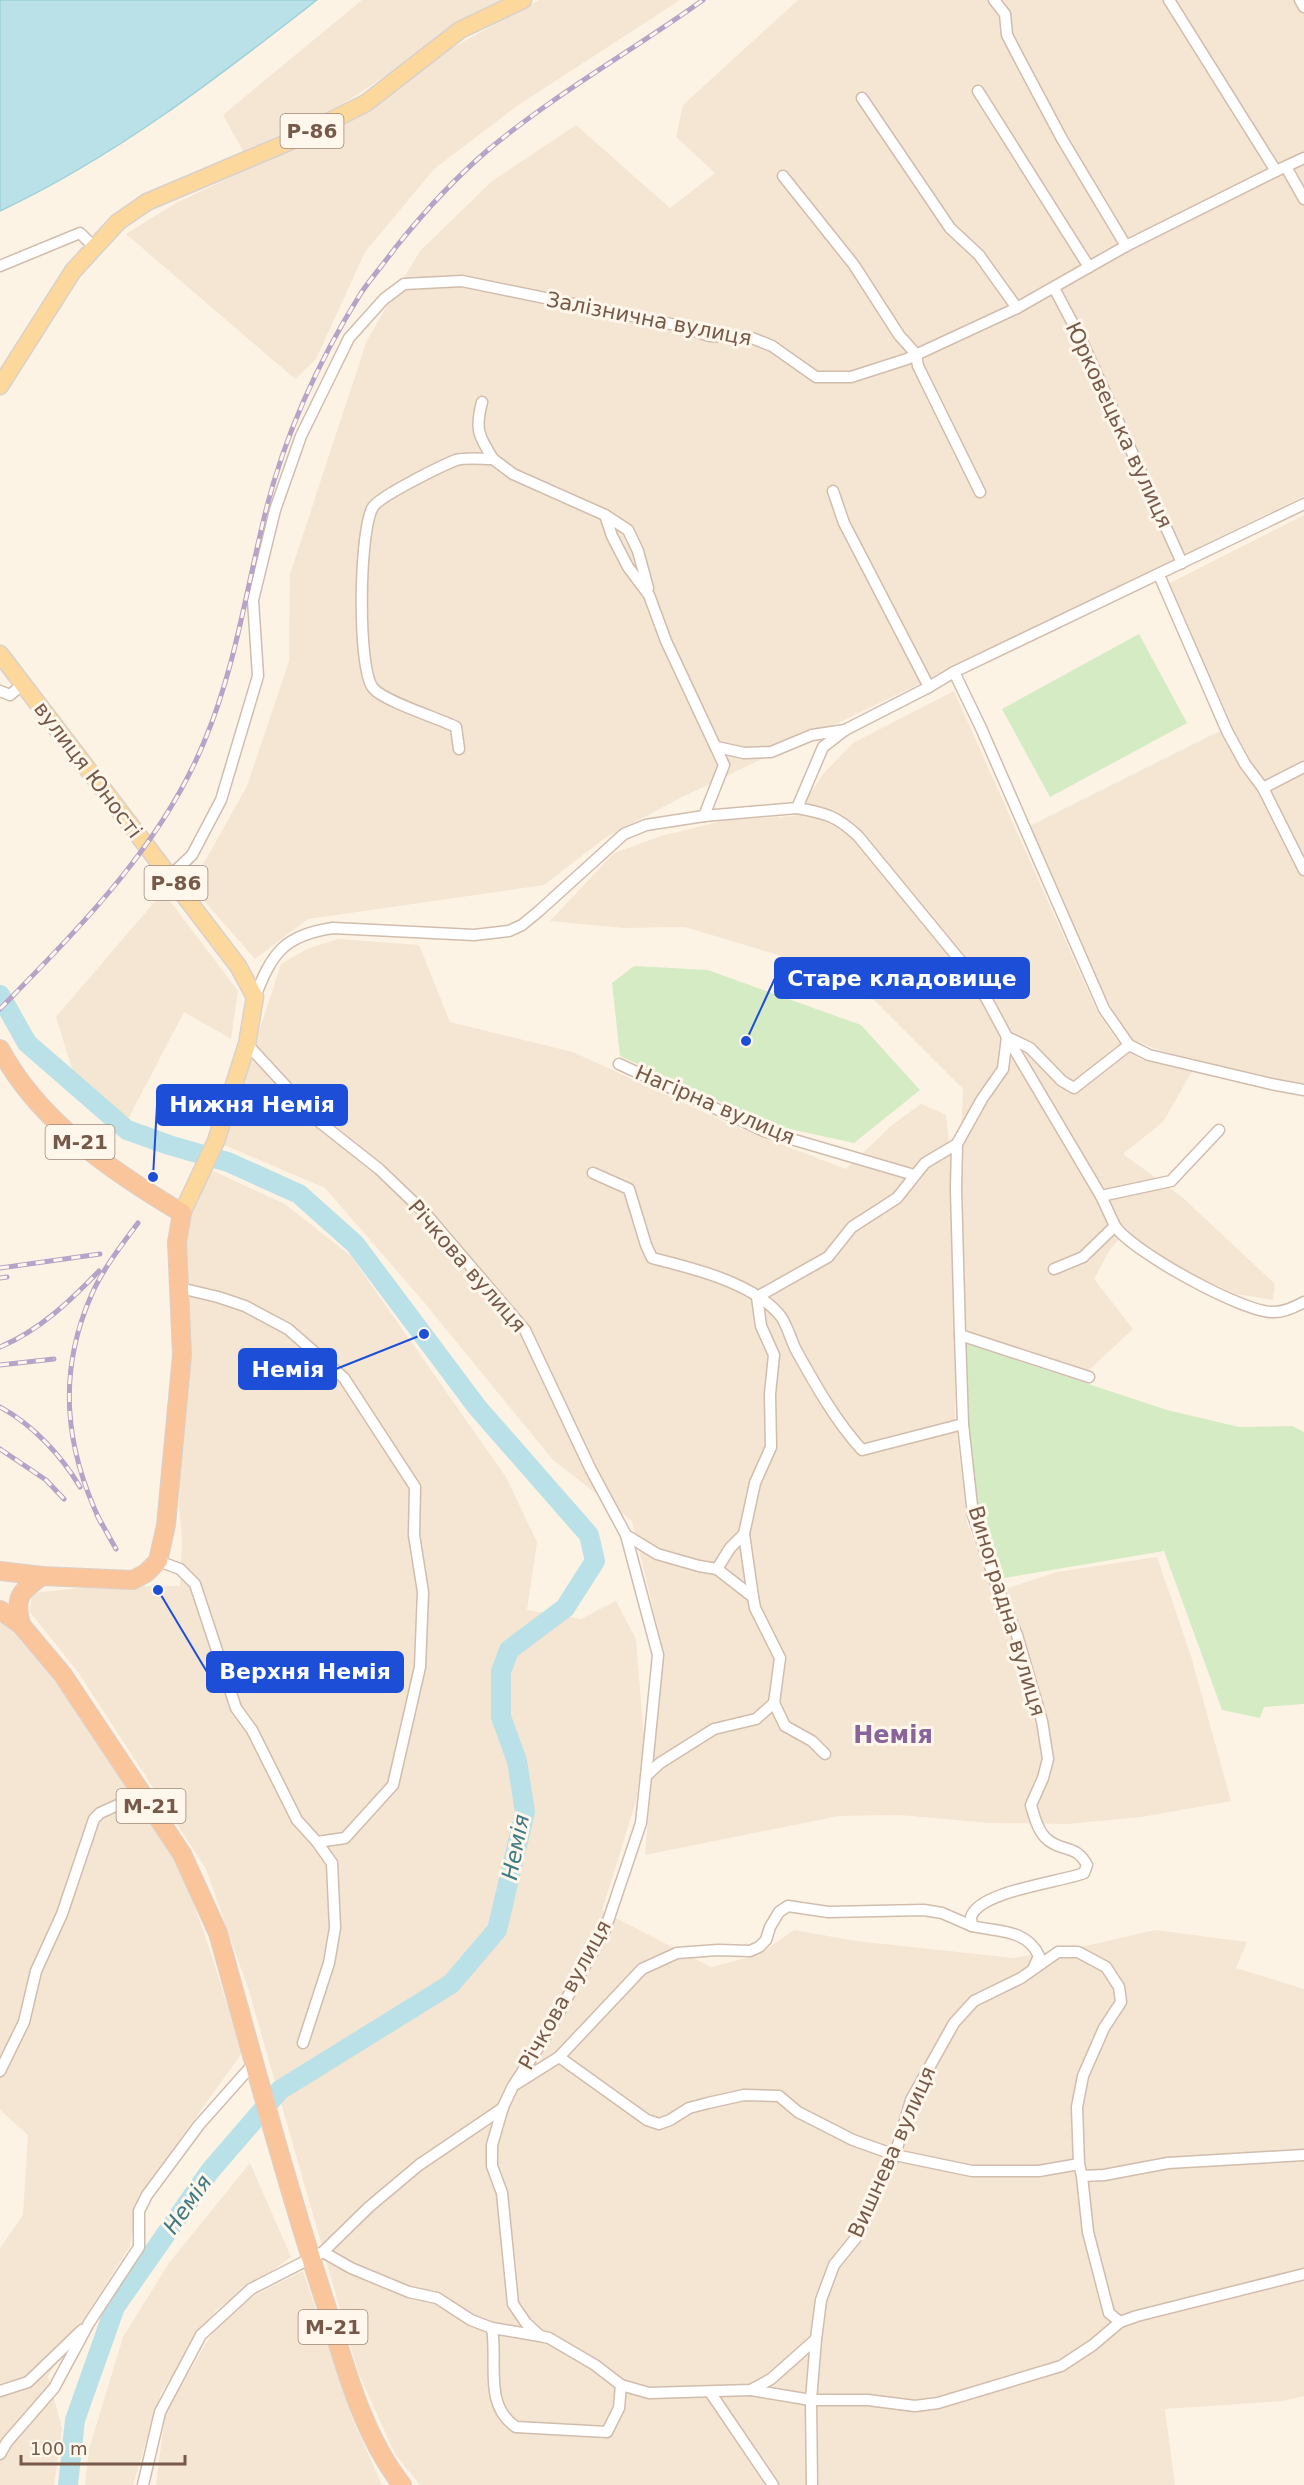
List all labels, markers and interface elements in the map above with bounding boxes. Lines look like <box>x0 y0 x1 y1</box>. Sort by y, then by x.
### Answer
road number: Р-86 <box>280 114 344 148</box>
street label: Залізнична вулиця <box>544 287 754 351</box>
street label: Юрковецька вулиця <box>1061 318 1177 532</box>
street label: вулиця Юності <box>29 697 147 843</box>
road number: Р-86 <box>144 866 207 900</box>
callout: Старе кладовище <box>775 958 1029 998</box>
text: Старе кладовище <box>787 966 1017 991</box>
street label: Нагірна вулиця <box>632 1061 798 1149</box>
callout: Нижня Немія <box>157 1085 347 1125</box>
text: Нижня Немія <box>169 1092 335 1117</box>
road number: М-21 <box>46 1125 115 1159</box>
street label: Річкова вулиця <box>403 1195 531 1337</box>
callout: Немія <box>239 1349 336 1389</box>
text: Немія <box>252 1357 324 1382</box>
street label: Виноградна вулиця <box>964 1503 1050 1719</box>
callout: Верхня Немія <box>207 1652 403 1692</box>
text: Верхня Немія <box>219 1659 391 1684</box>
district label: Немія <box>853 1721 933 1749</box>
road number: М-21 <box>116 1789 186 1823</box>
water label: Немія <box>497 1812 534 1882</box>
street label: Річкова вулиця <box>514 1916 616 2074</box>
street label: Вишнева вулиця <box>843 2063 941 2241</box>
water label: Немія <box>158 2170 217 2239</box>
road number: М-21 <box>298 2310 368 2344</box>
scale bar <box>21 2428 184 2466</box>
text: 100 m <box>30 2438 88 2459</box>

